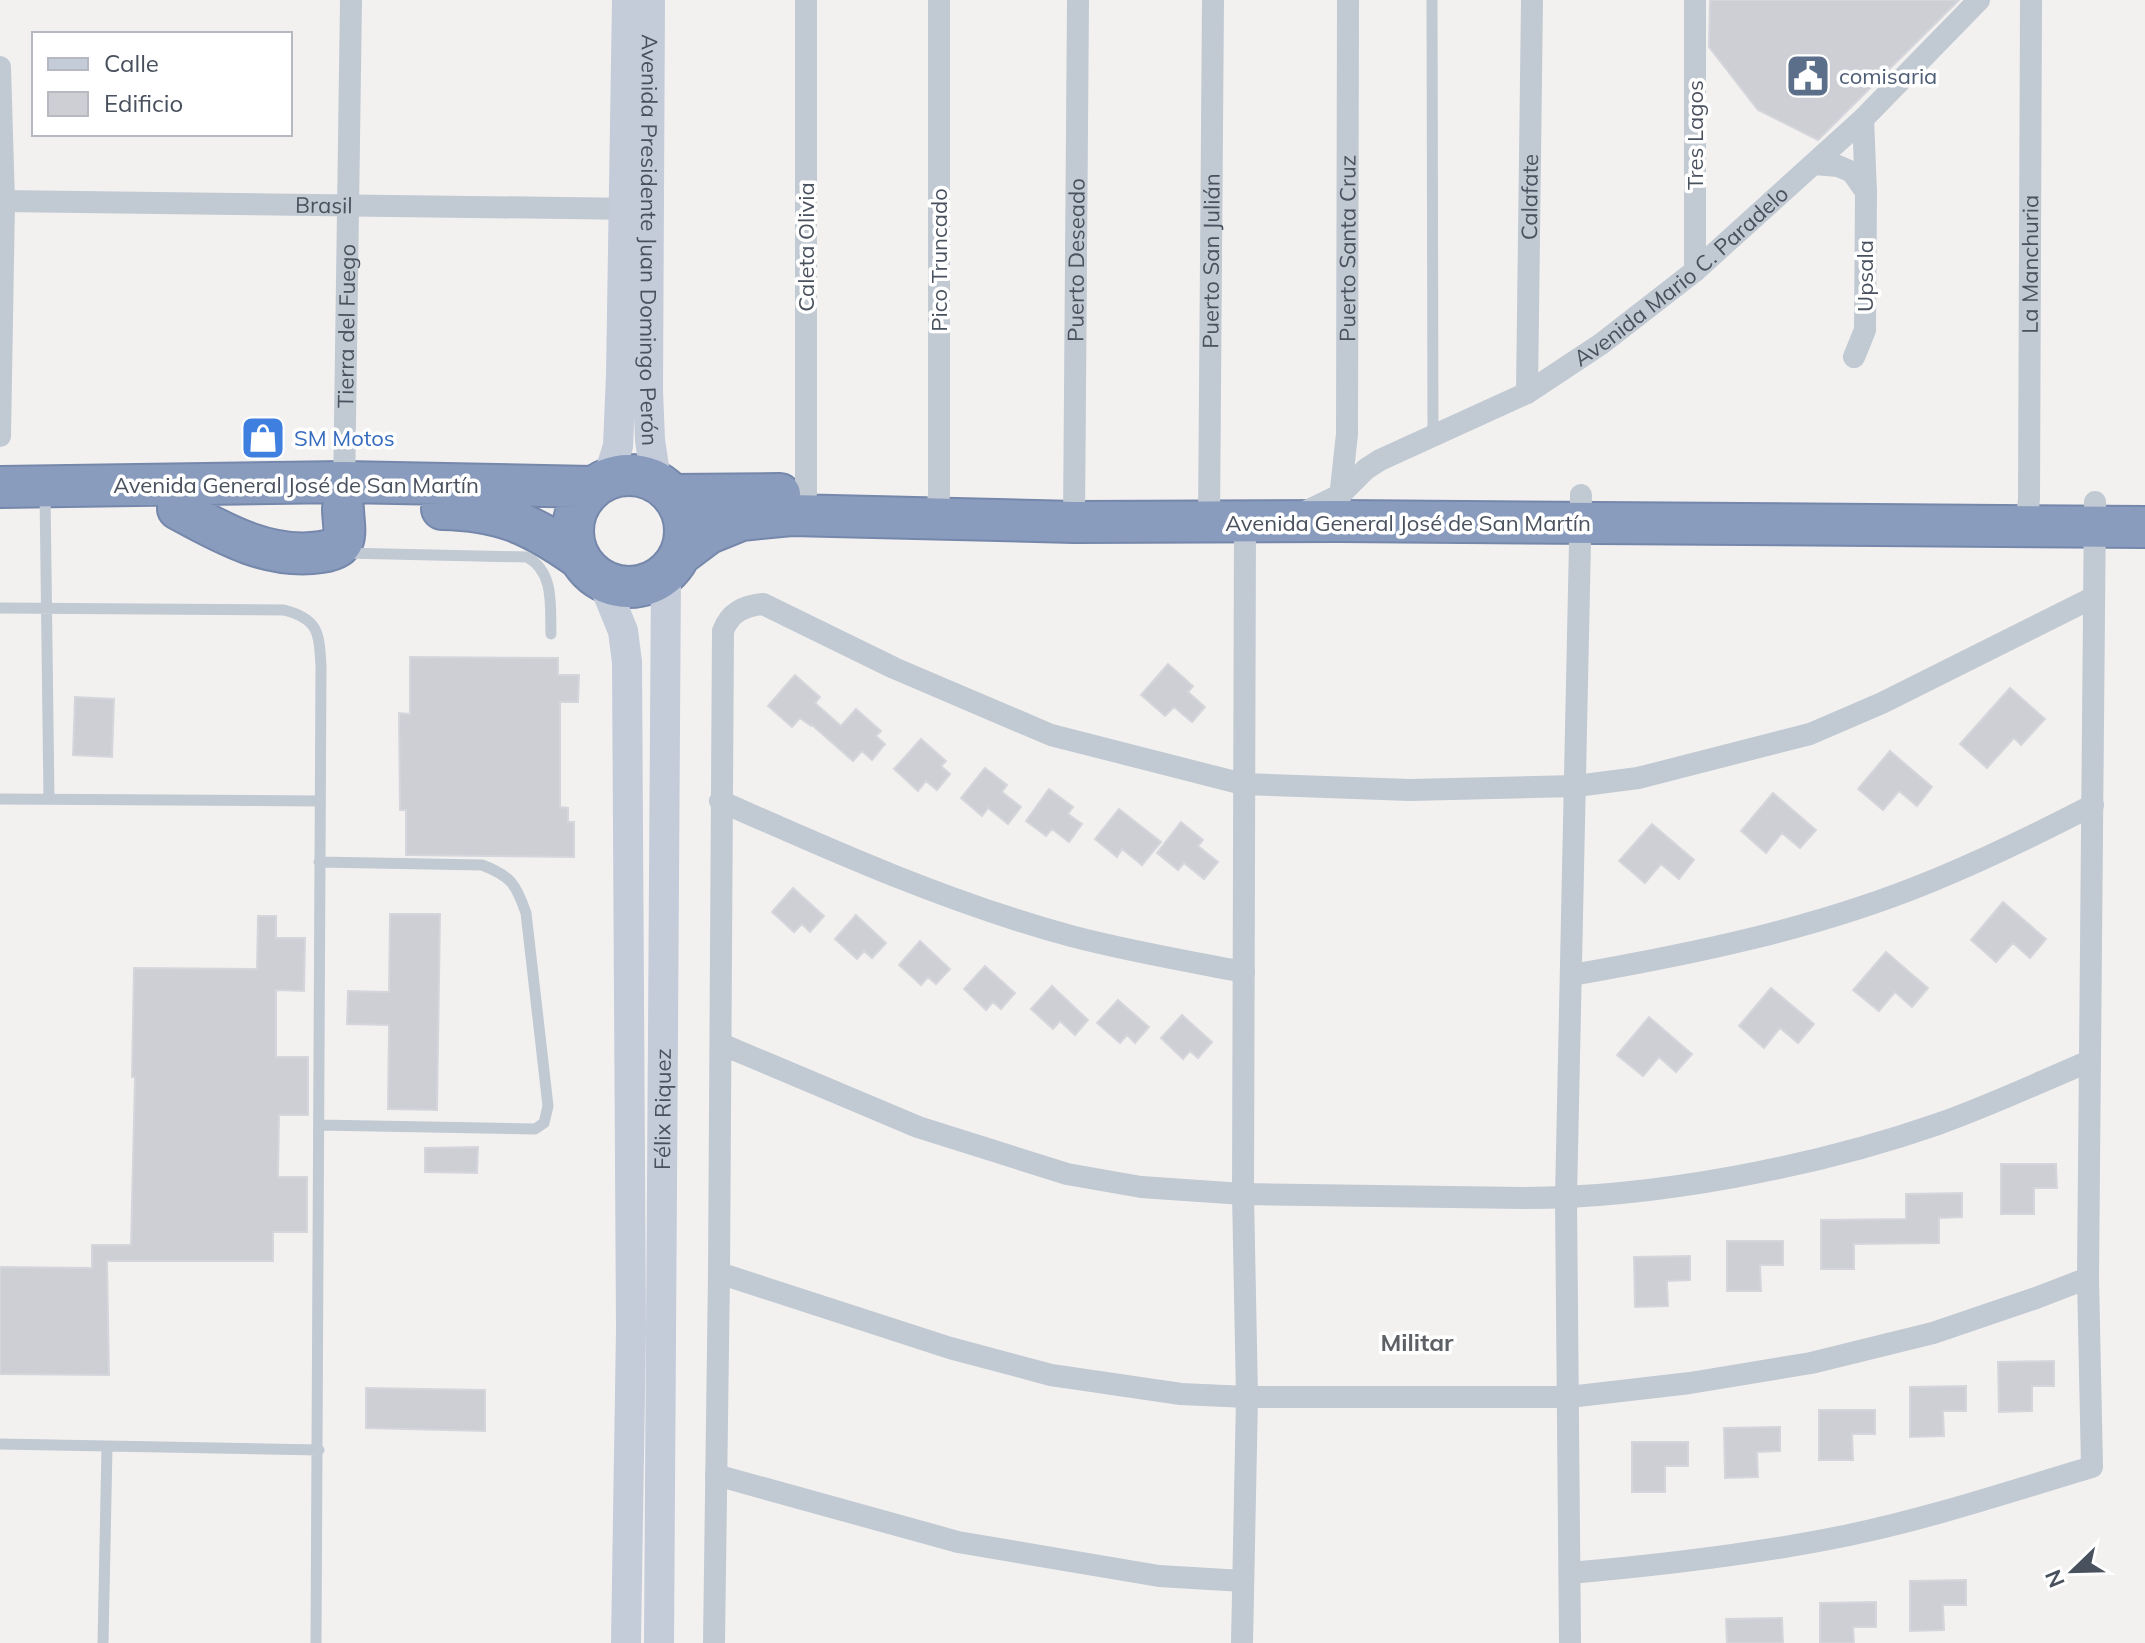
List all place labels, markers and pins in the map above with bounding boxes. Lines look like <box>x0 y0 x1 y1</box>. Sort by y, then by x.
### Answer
public building icon: comisaria <box>1784 52 1832 100</box>
place label: comisaria <box>1839 62 1937 90</box>
shop icon: SM Motos <box>239 414 287 462</box>
place label: SM Motos <box>294 424 395 452</box>

